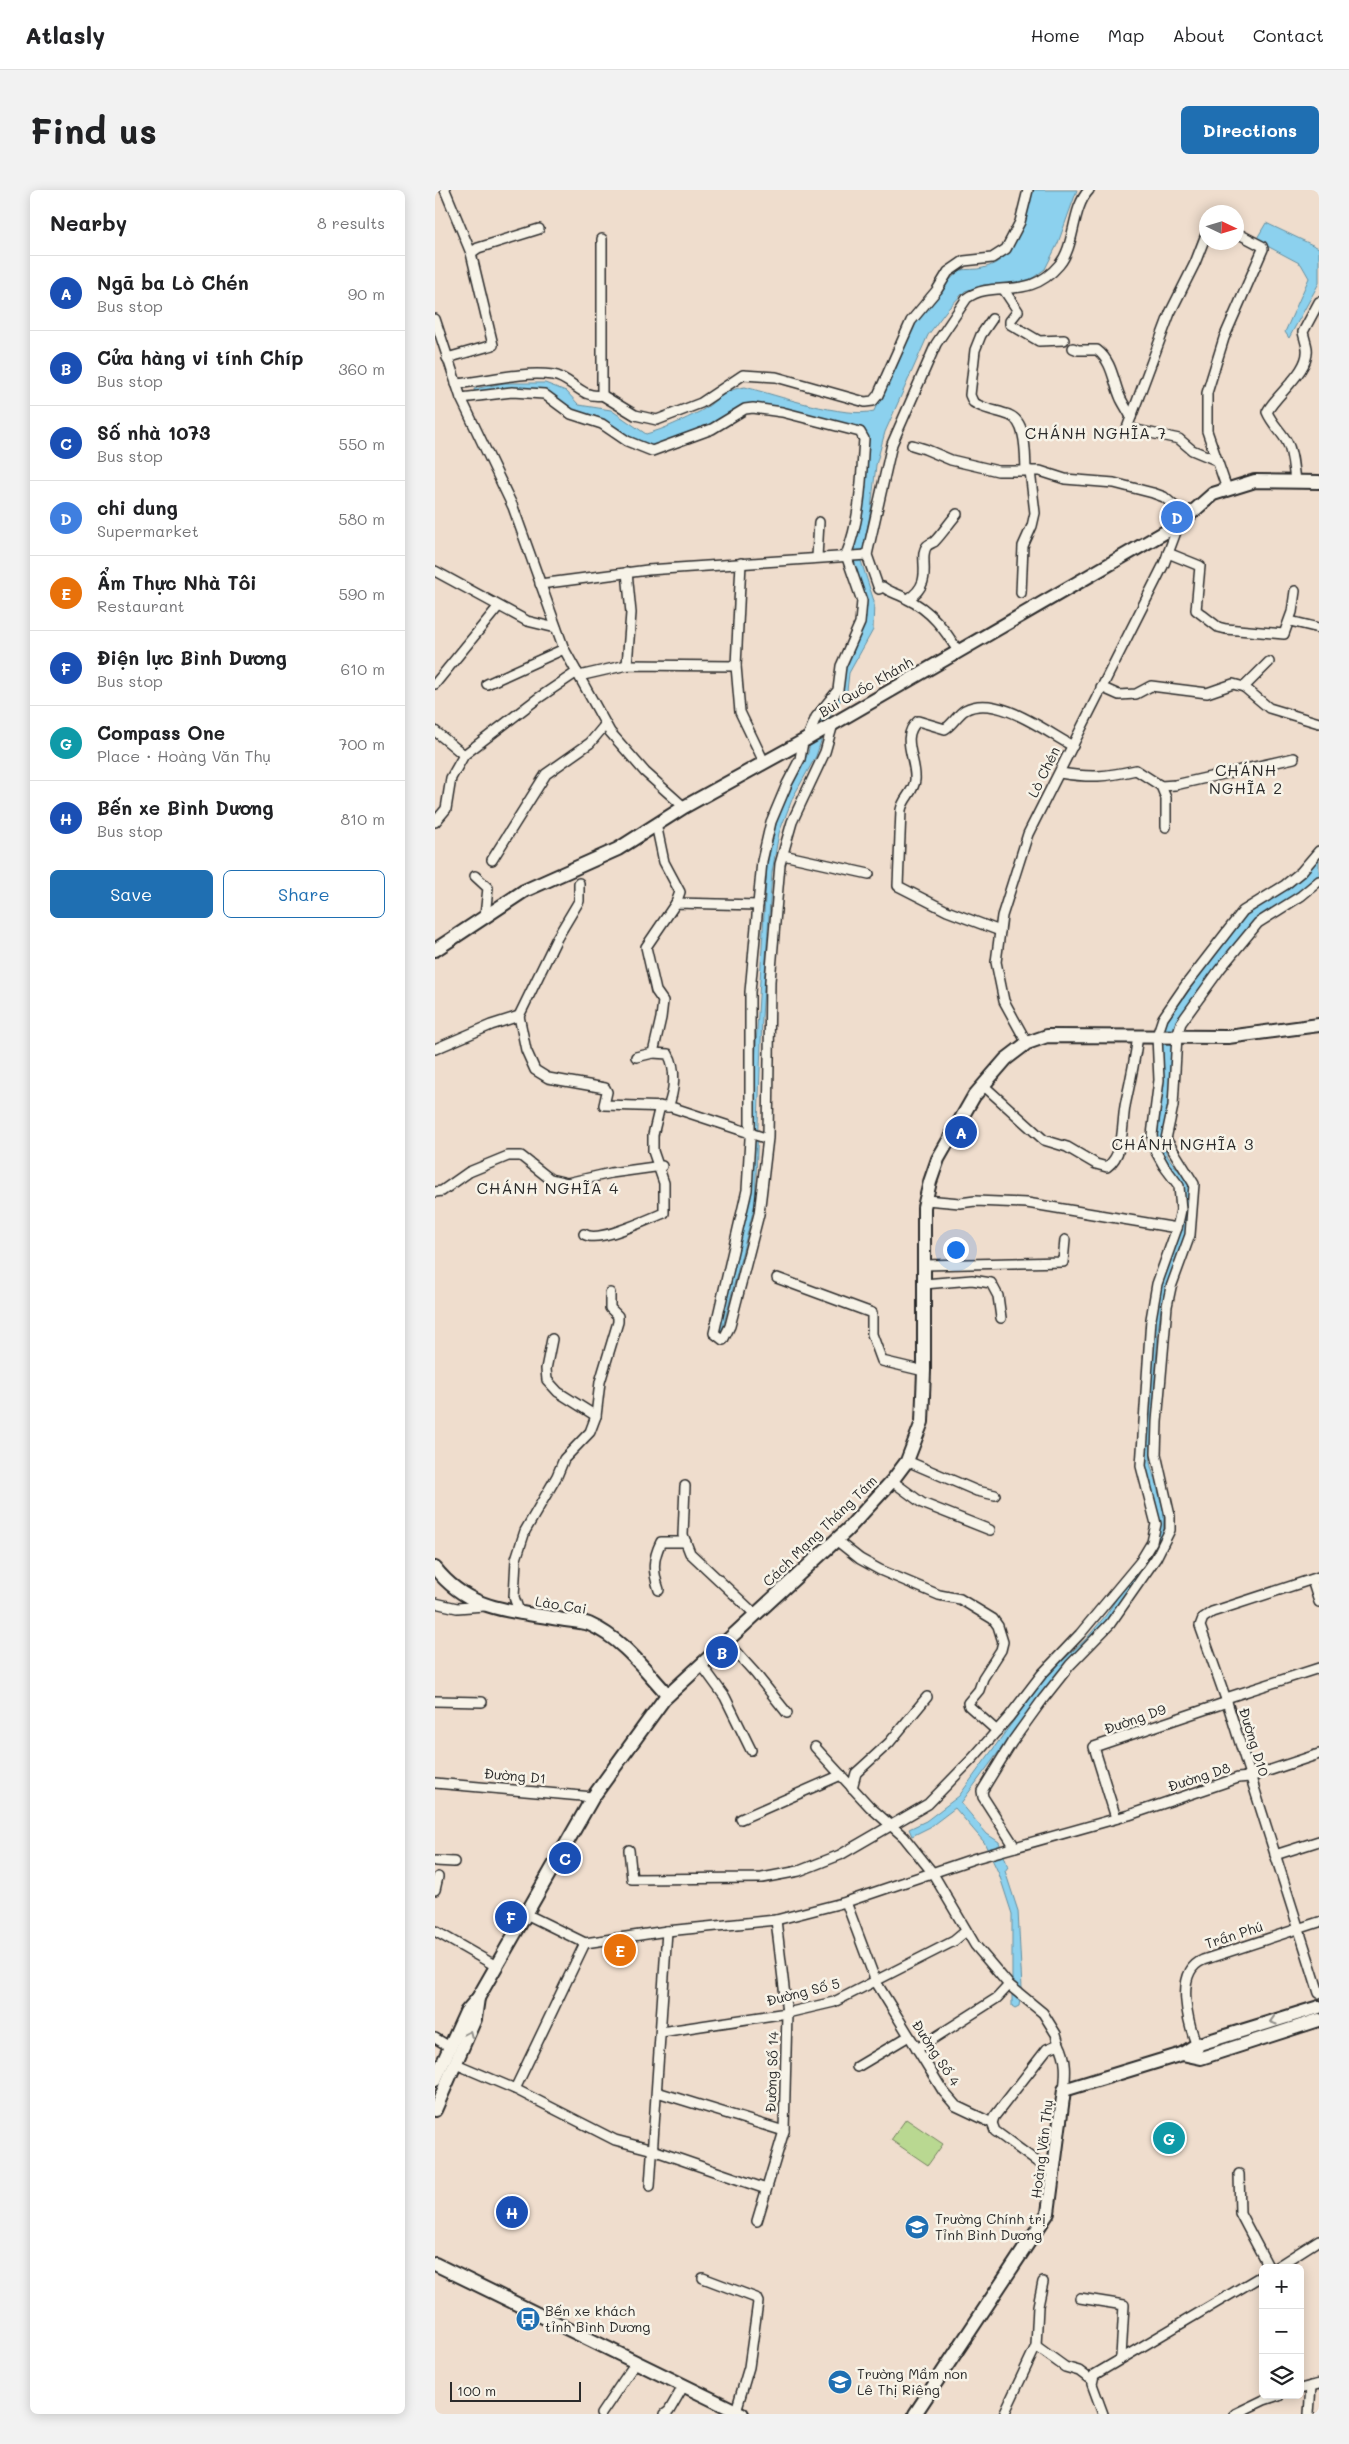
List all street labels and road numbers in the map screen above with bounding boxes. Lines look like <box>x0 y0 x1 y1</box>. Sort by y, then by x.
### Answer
street label: Bùi Quốc Khánh <box>815 652 916 721</box>
street label: Lò Chén <box>1023 743 1064 800</box>
street label: Cách Mạng Tháng Tám <box>758 1471 881 1590</box>
street label: Lào Cai <box>534 1591 588 1618</box>
street label: Đường D9 <box>1101 1699 1168 1738</box>
street label: Đường D10 <box>1235 1705 1274 1779</box>
street label: Đường D8 <box>1165 1758 1232 1796</box>
street label: Đường D1 <box>483 1763 547 1788</box>
street label: Trần Phú <box>1202 1916 1265 1953</box>
street label: Đường Số 5 <box>764 1973 842 2010</box>
street label: Đường Số 4 <box>908 2016 965 2090</box>
street label: Đường Số 14 <box>761 2030 782 2113</box>
street label: Hoàng Văn Thụ <box>1026 2098 1057 2200</box>

